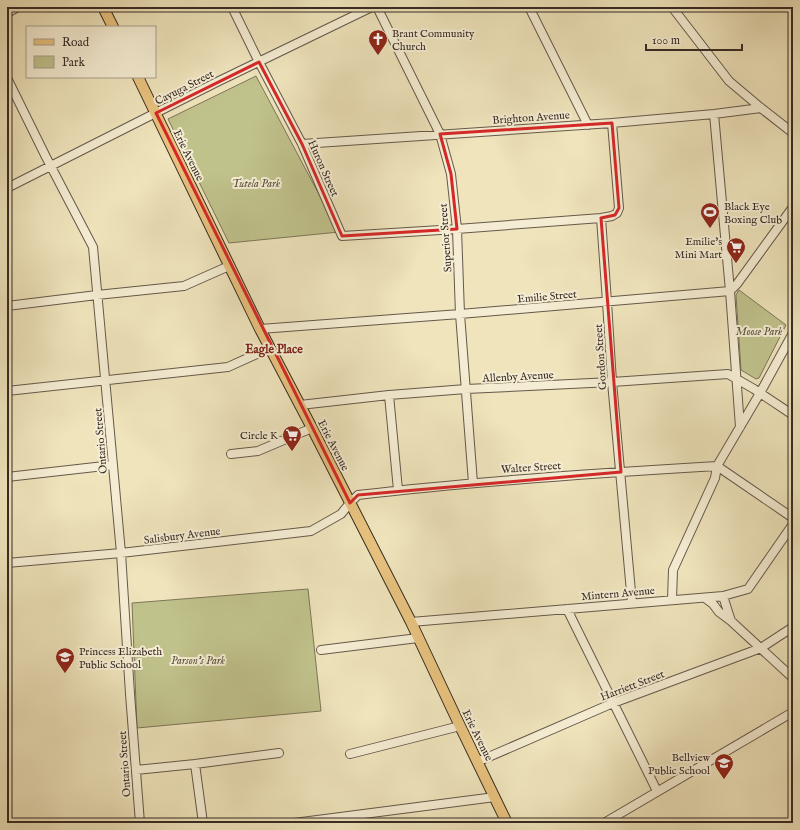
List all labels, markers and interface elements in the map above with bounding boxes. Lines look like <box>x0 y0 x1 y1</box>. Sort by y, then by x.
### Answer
legend <box>26 26 156 78</box>
scale bar <box>646 26 742 52</box>
place label: Brant Community Church <box>392 27 475 54</box>
church icon: Brant Community Church <box>367 28 389 56</box>
text: 100 m <box>652 33 680 48</box>
text: Road <box>62 35 90 50</box>
text: Park <box>62 55 85 70</box>
street label: Cayuga Street <box>153 67 216 109</box>
street label: Brighton Avenue <box>492 108 570 128</box>
street label: Erie Avenue <box>170 127 207 184</box>
street label: Huron Street <box>304 138 342 199</box>
park label: Tutela Park <box>232 177 281 191</box>
place label: Black Eye Boxing Club <box>724 200 782 227</box>
sports icon: Black Eye Boxing Club <box>699 201 721 229</box>
street label: Superior Street <box>437 203 455 273</box>
place label: Emilie's Mini Mart <box>675 235 722 262</box>
supermarket icon: Emilie's Mini Mart <box>725 236 747 264</box>
street label: Emilie Street <box>517 287 578 307</box>
street label: Gordon Street <box>592 323 610 390</box>
park label: Moose Park <box>735 325 783 339</box>
district label: Eagle Place <box>245 342 303 358</box>
street label: Allenby Avenue <box>481 368 554 386</box>
street label: Ontario Street <box>91 407 111 474</box>
street label: Erie Avenue <box>314 417 352 473</box>
supermarket icon: Circle K <box>281 424 303 452</box>
place label: Circle K <box>240 429 279 443</box>
street label: Walter Street <box>501 459 562 477</box>
street label: Salisbury Avenue <box>143 524 221 548</box>
street label: Mintern Avenue <box>581 584 655 604</box>
place label: Princess Elizabeth Public School <box>79 645 162 672</box>
school or university icon: Princess Elizabeth Public School <box>54 646 76 674</box>
park label: Parson's Park <box>171 654 226 668</box>
street label: Harriett Street <box>598 667 667 705</box>
street label: Erie Avenue <box>459 707 496 764</box>
street label: Ontario Street <box>116 730 134 797</box>
place label: Bellview Public School <box>648 751 711 778</box>
school or university icon: Bellview Public School <box>713 752 735 780</box>

